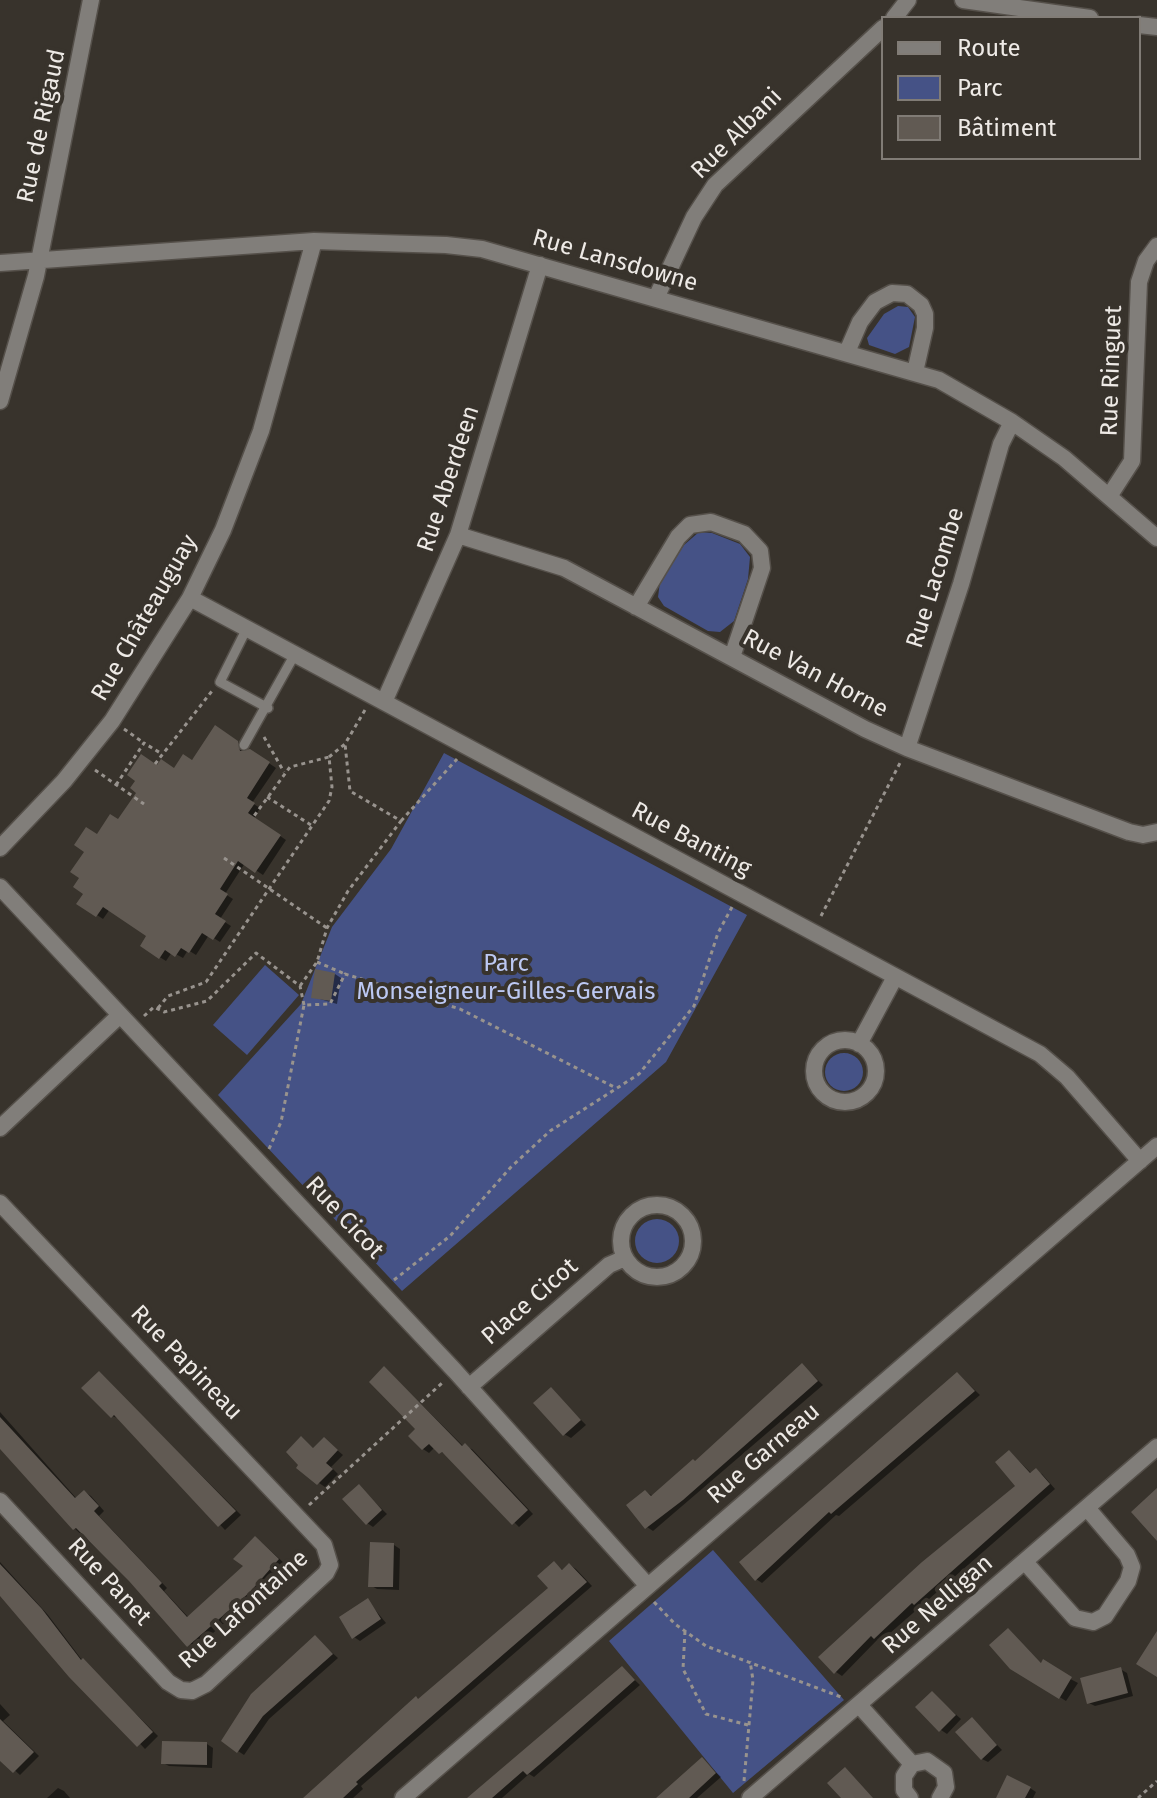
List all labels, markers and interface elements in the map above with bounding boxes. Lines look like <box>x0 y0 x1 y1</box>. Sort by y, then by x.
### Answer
legend <box>881 16 1141 160</box>
text: Route <box>957 34 1021 62</box>
street label: Rue de Rigaud <box>12 47 72 205</box>
text: Parc <box>957 74 1003 102</box>
street label: Rue Albani <box>686 83 788 185</box>
text: Bâtiment <box>957 114 1056 142</box>
street label: Rue Lansdowne <box>529 224 701 298</box>
street label: Rue Ringuet <box>1095 305 1129 437</box>
street label: Rue Aberdeen <box>412 402 486 556</box>
street label: Rue Lacombe <box>901 504 971 652</box>
street label: Rue Châteauguay <box>86 530 204 706</box>
street label: Rue Van Horne <box>737 624 893 724</box>
street label: Rue Banting <box>626 796 756 884</box>
park label: Parc Monseigneur-Gilles-Gervais <box>356 950 656 1006</box>
street label: Rue Cicot <box>299 1171 389 1265</box>
street label: Place Cicot <box>476 1252 584 1352</box>
street label: Rue Papineau <box>124 1300 248 1426</box>
street label: Rue Garneau <box>702 1397 826 1511</box>
street label: Rue Panet <box>61 1532 157 1632</box>
street label: Rue Lafontaine <box>173 1544 315 1676</box>
street label: Rue Nelligan <box>877 1549 999 1661</box>

